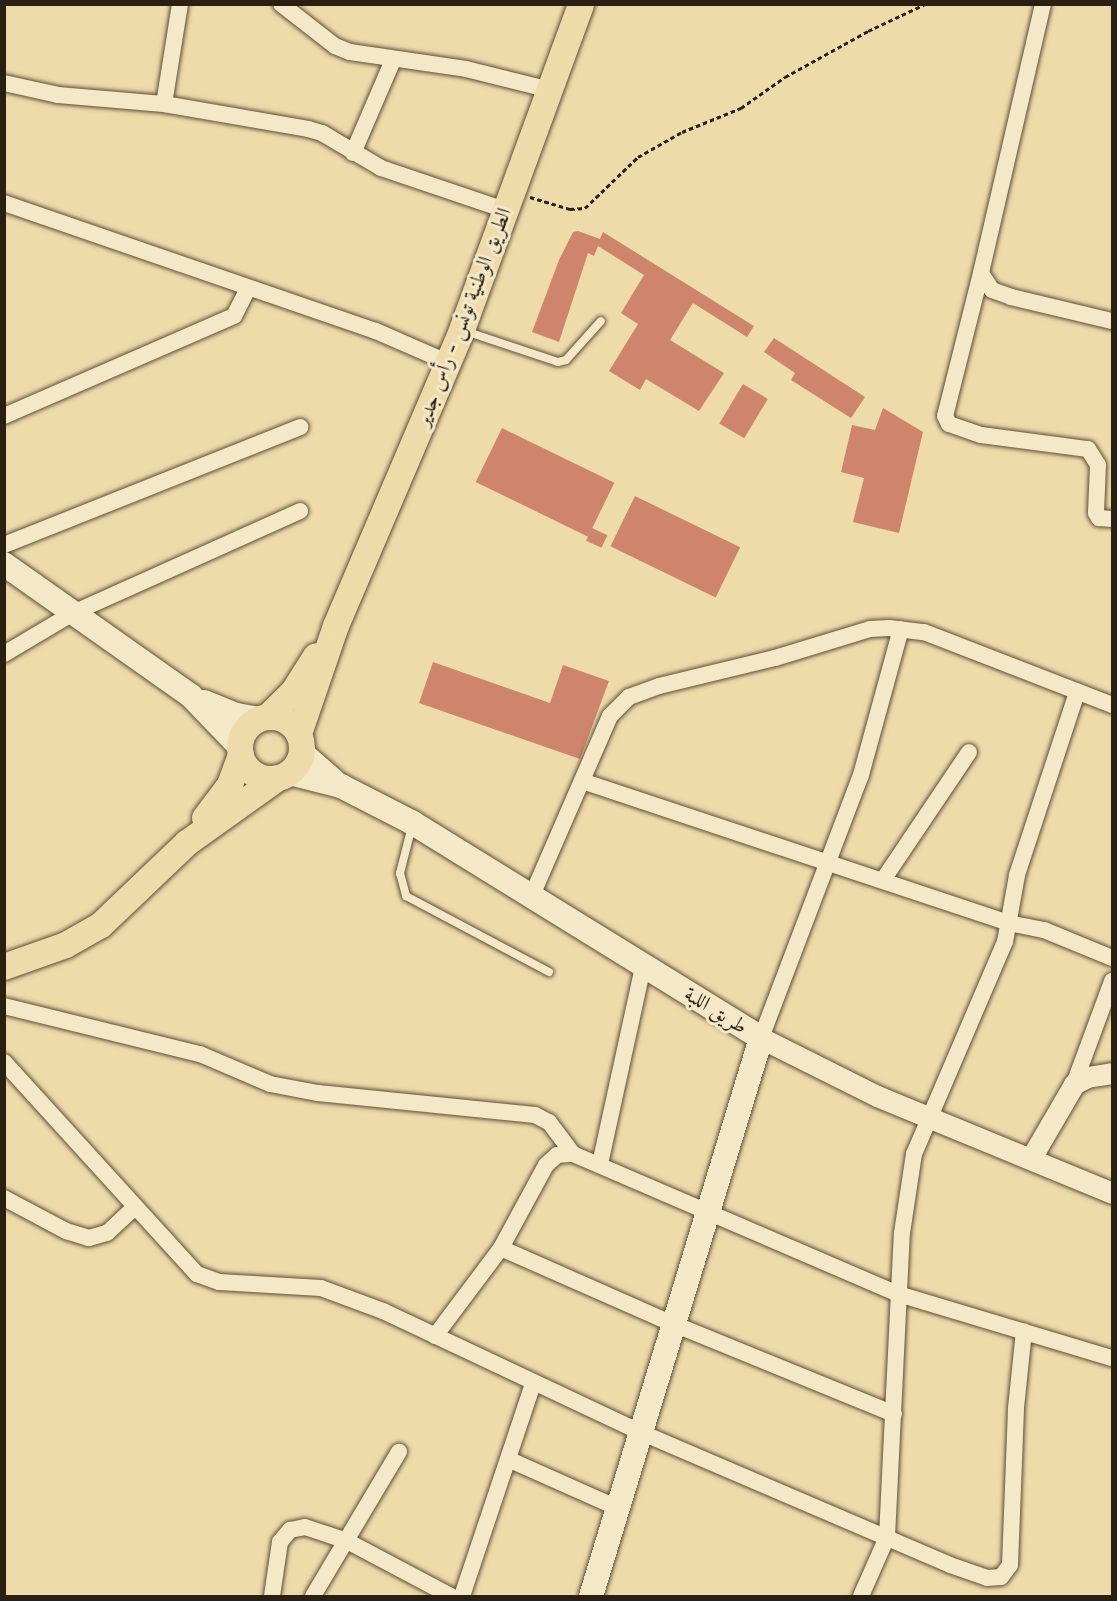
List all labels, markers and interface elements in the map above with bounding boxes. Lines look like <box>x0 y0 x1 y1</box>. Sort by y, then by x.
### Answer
street label: الطريق الوطنية تونس - رأس جدير <box>410 204 516 430</box>
street label: طريق اللبة <box>680 981 752 1039</box>

